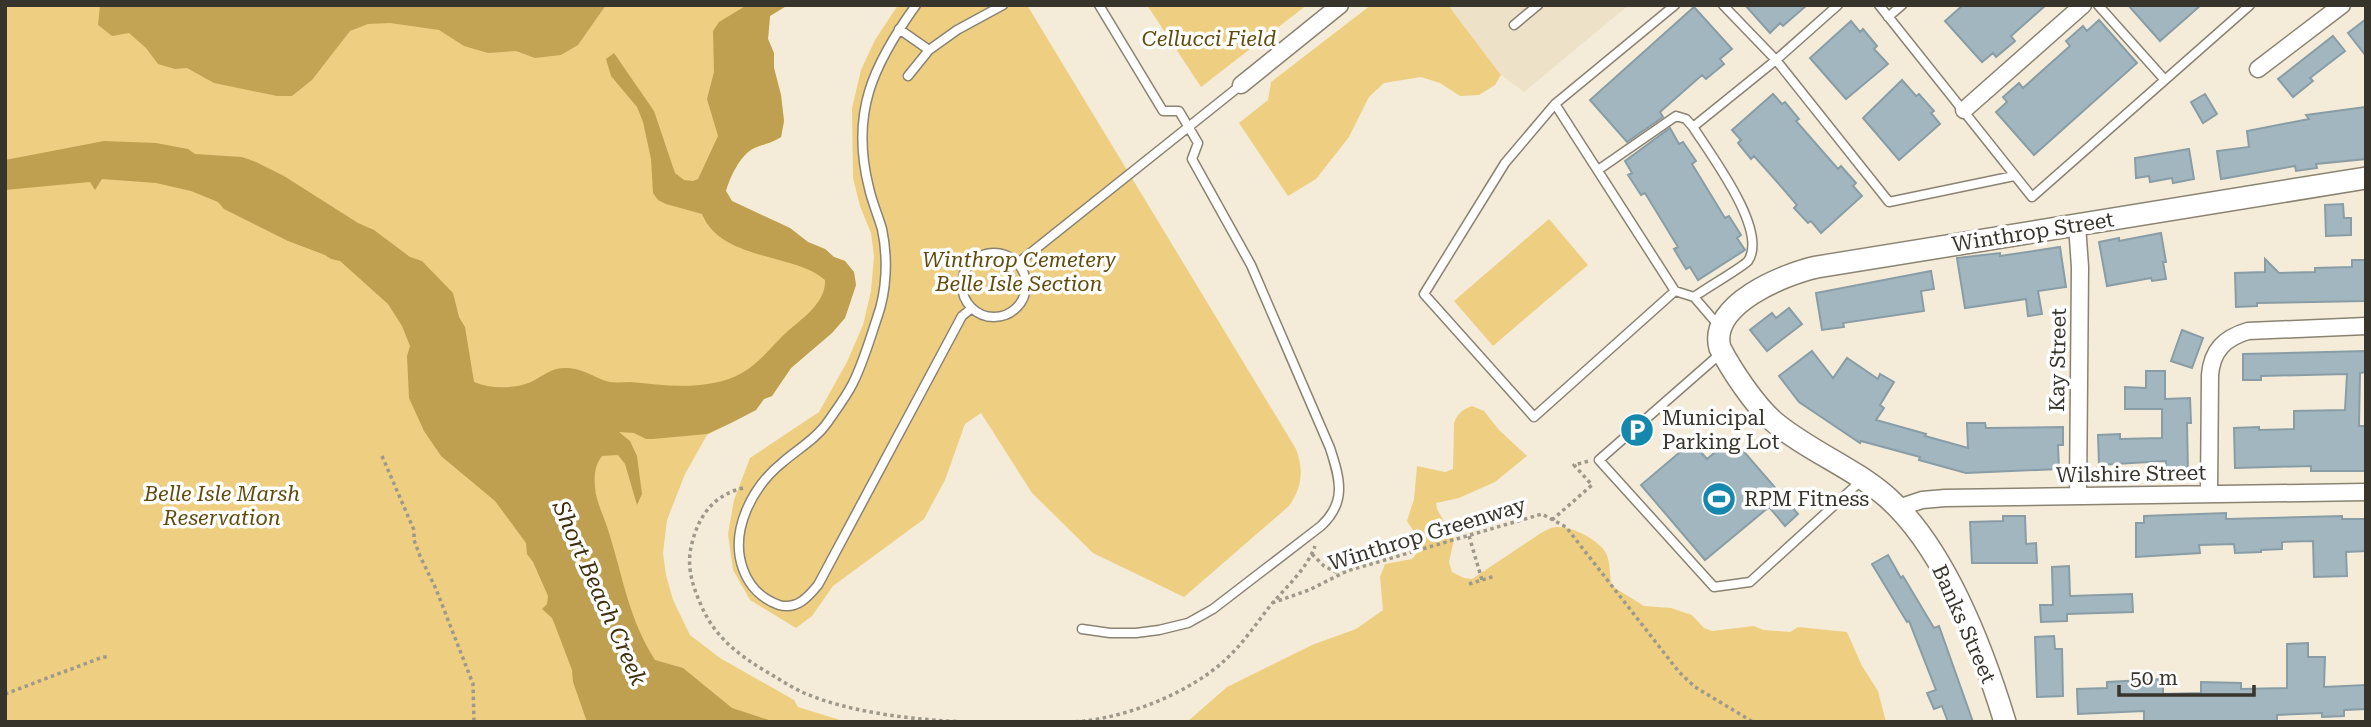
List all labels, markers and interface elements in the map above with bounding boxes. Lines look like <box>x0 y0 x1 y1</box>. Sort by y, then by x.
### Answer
park label: Cellucci Field <box>1142 27 1276 51</box>
street label: Winthrop Street <box>1950 207 2116 257</box>
park label: Winthrop Cemetery Belle Isle Section <box>922 248 1116 296</box>
street label: Kay Street <box>2045 308 2071 412</box>
place label: Municipal Parking Lot <box>1662 406 1780 454</box>
parking icon: Municipal Parking Lot <box>1618 411 1656 449</box>
street label: Wilshire Street <box>2056 461 2206 487</box>
sports icon: RPM Fitness <box>1700 480 1738 518</box>
park label: Belle Isle Marsh Reservation <box>143 482 300 530</box>
place label: RPM Fitness <box>1744 487 1869 511</box>
street label: Winthrop Greenway <box>1325 492 1529 575</box>
water label: Short Beach Creek <box>546 496 653 690</box>
street label: Banks Street <box>1927 561 2001 687</box>
scale bar <box>2119 654 2254 698</box>
text: 50 m <box>2130 666 2178 690</box>

